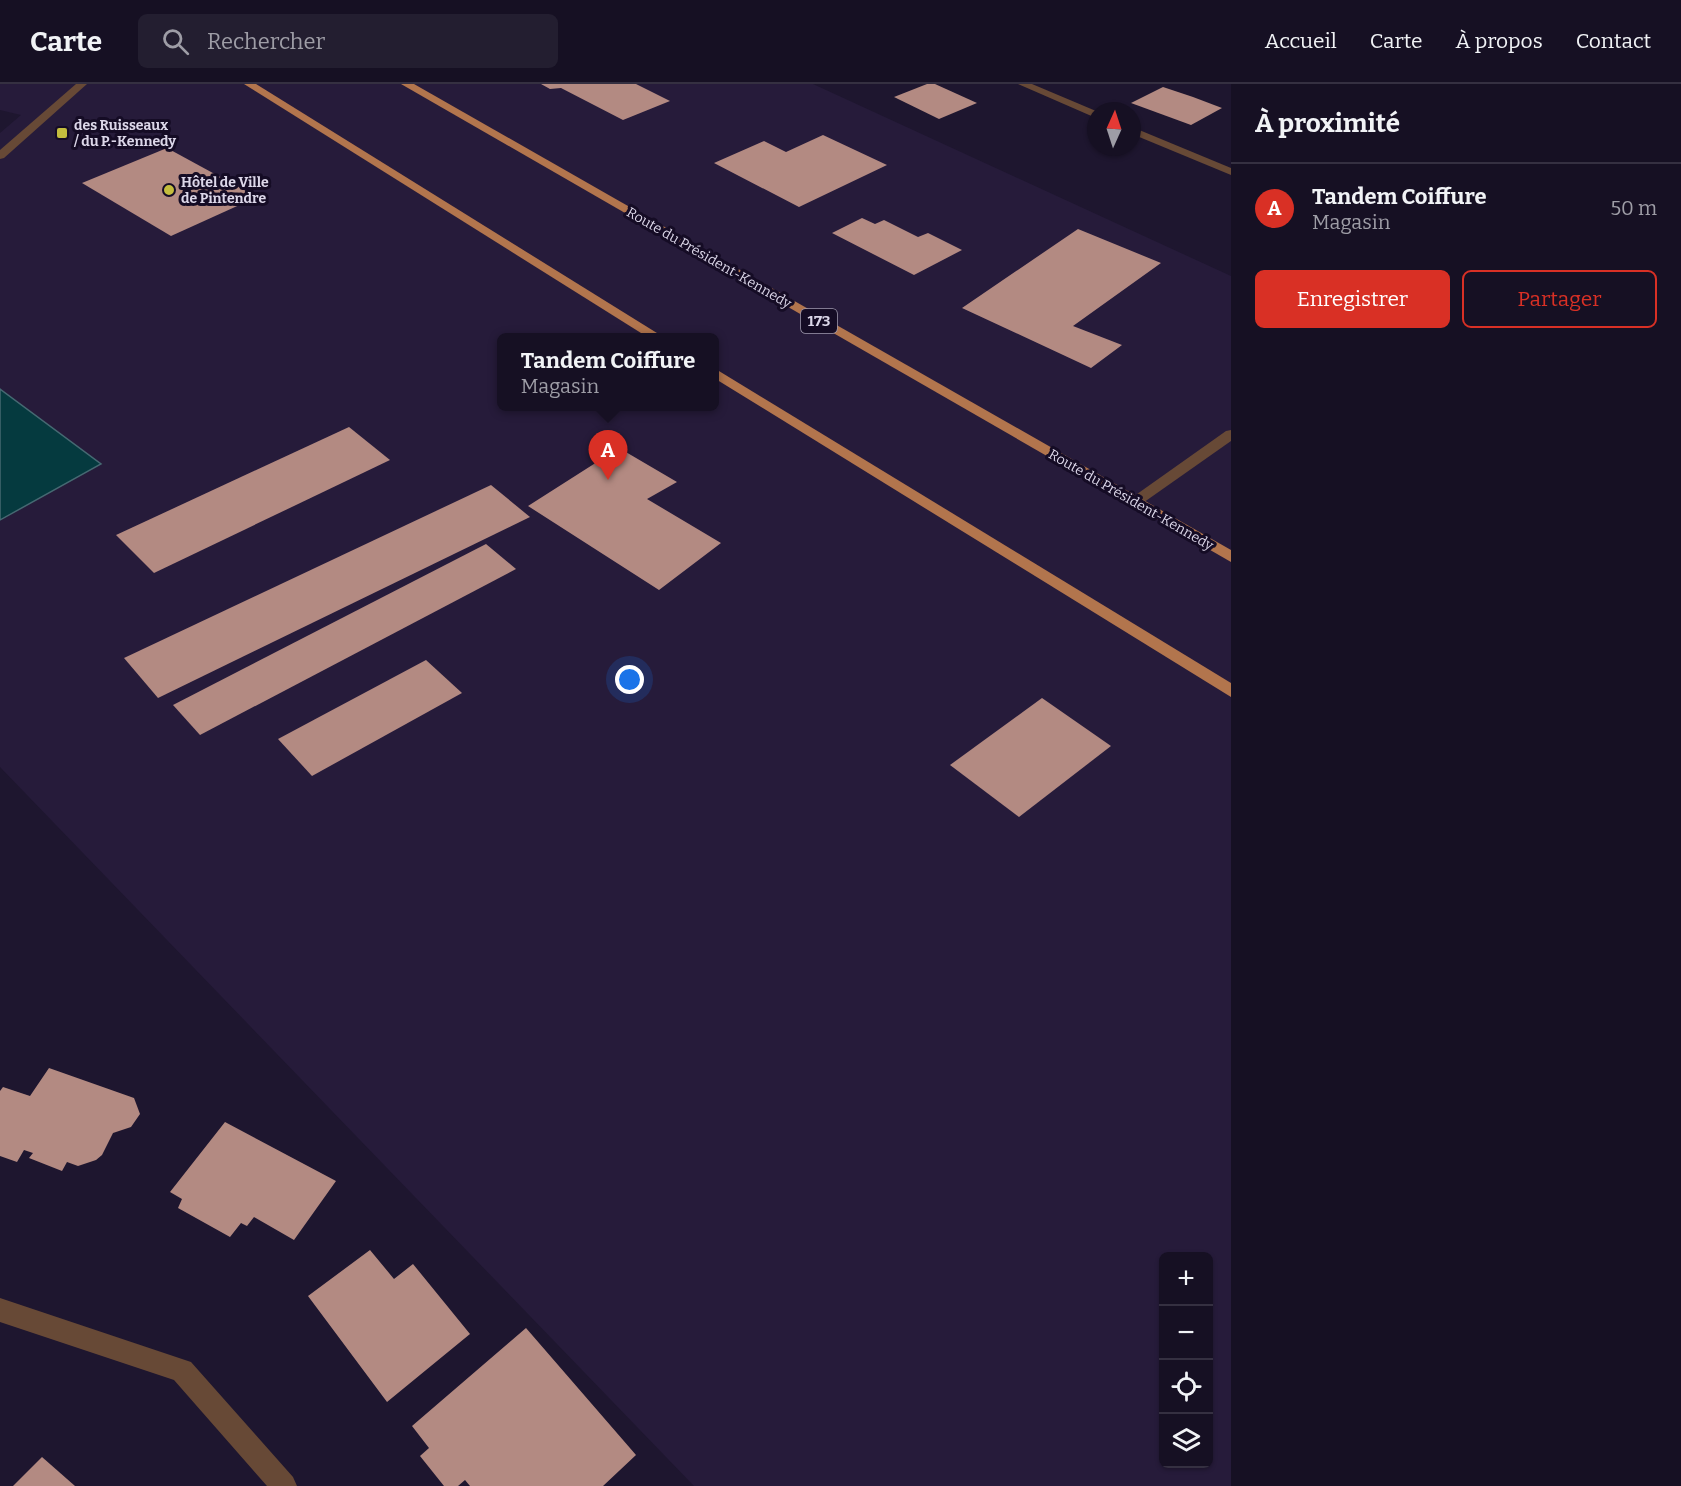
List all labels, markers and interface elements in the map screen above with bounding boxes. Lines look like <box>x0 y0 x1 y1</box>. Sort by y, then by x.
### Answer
search box <box>138 14 558 68</box>
text: Carte <box>30 25 102 58</box>
icon: search <box>159 25 192 58</box>
text: Rechercher <box>207 28 325 55</box>
text: Accueil <box>1265 28 1337 54</box>
text: Carte <box>1370 28 1423 54</box>
text: À propos <box>1456 28 1543 54</box>
text: Contact <box>1576 28 1651 54</box>
north arrow <box>1087 102 1141 156</box>
text: À proximité <box>1255 108 1400 139</box>
place label: des Ruisseaux / du P.-Kennedy <box>73 117 176 150</box>
marker: des Ruisseaux / du P.-Kennedy <box>55 126 69 140</box>
place label: Hôtel de Ville de Pintendre <box>181 174 269 207</box>
marker: Hôtel de Ville de Pintendre <box>162 183 176 197</box>
text: Tandem Coiffure <box>1312 183 1486 210</box>
text: A <box>1267 196 1282 220</box>
text: 50 m <box>1610 196 1657 220</box>
street label: Route du Président-Kennedy <box>624 204 795 313</box>
text: Magasin <box>1312 210 1391 234</box>
button: Enregistrer <box>1255 270 1450 328</box>
button: Partager <box>1462 270 1657 328</box>
road number: 173 <box>801 309 837 333</box>
popup <box>497 333 719 411</box>
text: Tandem Coiffure <box>521 347 695 374</box>
text: Magasin <box>521 374 599 398</box>
pin: A <box>588 430 628 480</box>
street label: Route du Président-Kennedy <box>1046 446 1217 555</box>
your location <box>615 665 644 694</box>
map controls <box>1159 1252 1213 1468</box>
button: + <box>1159 1252 1213 1306</box>
button: − <box>1159 1306 1213 1360</box>
button: locate <box>1159 1360 1213 1414</box>
button: layers <box>1159 1414 1213 1468</box>

